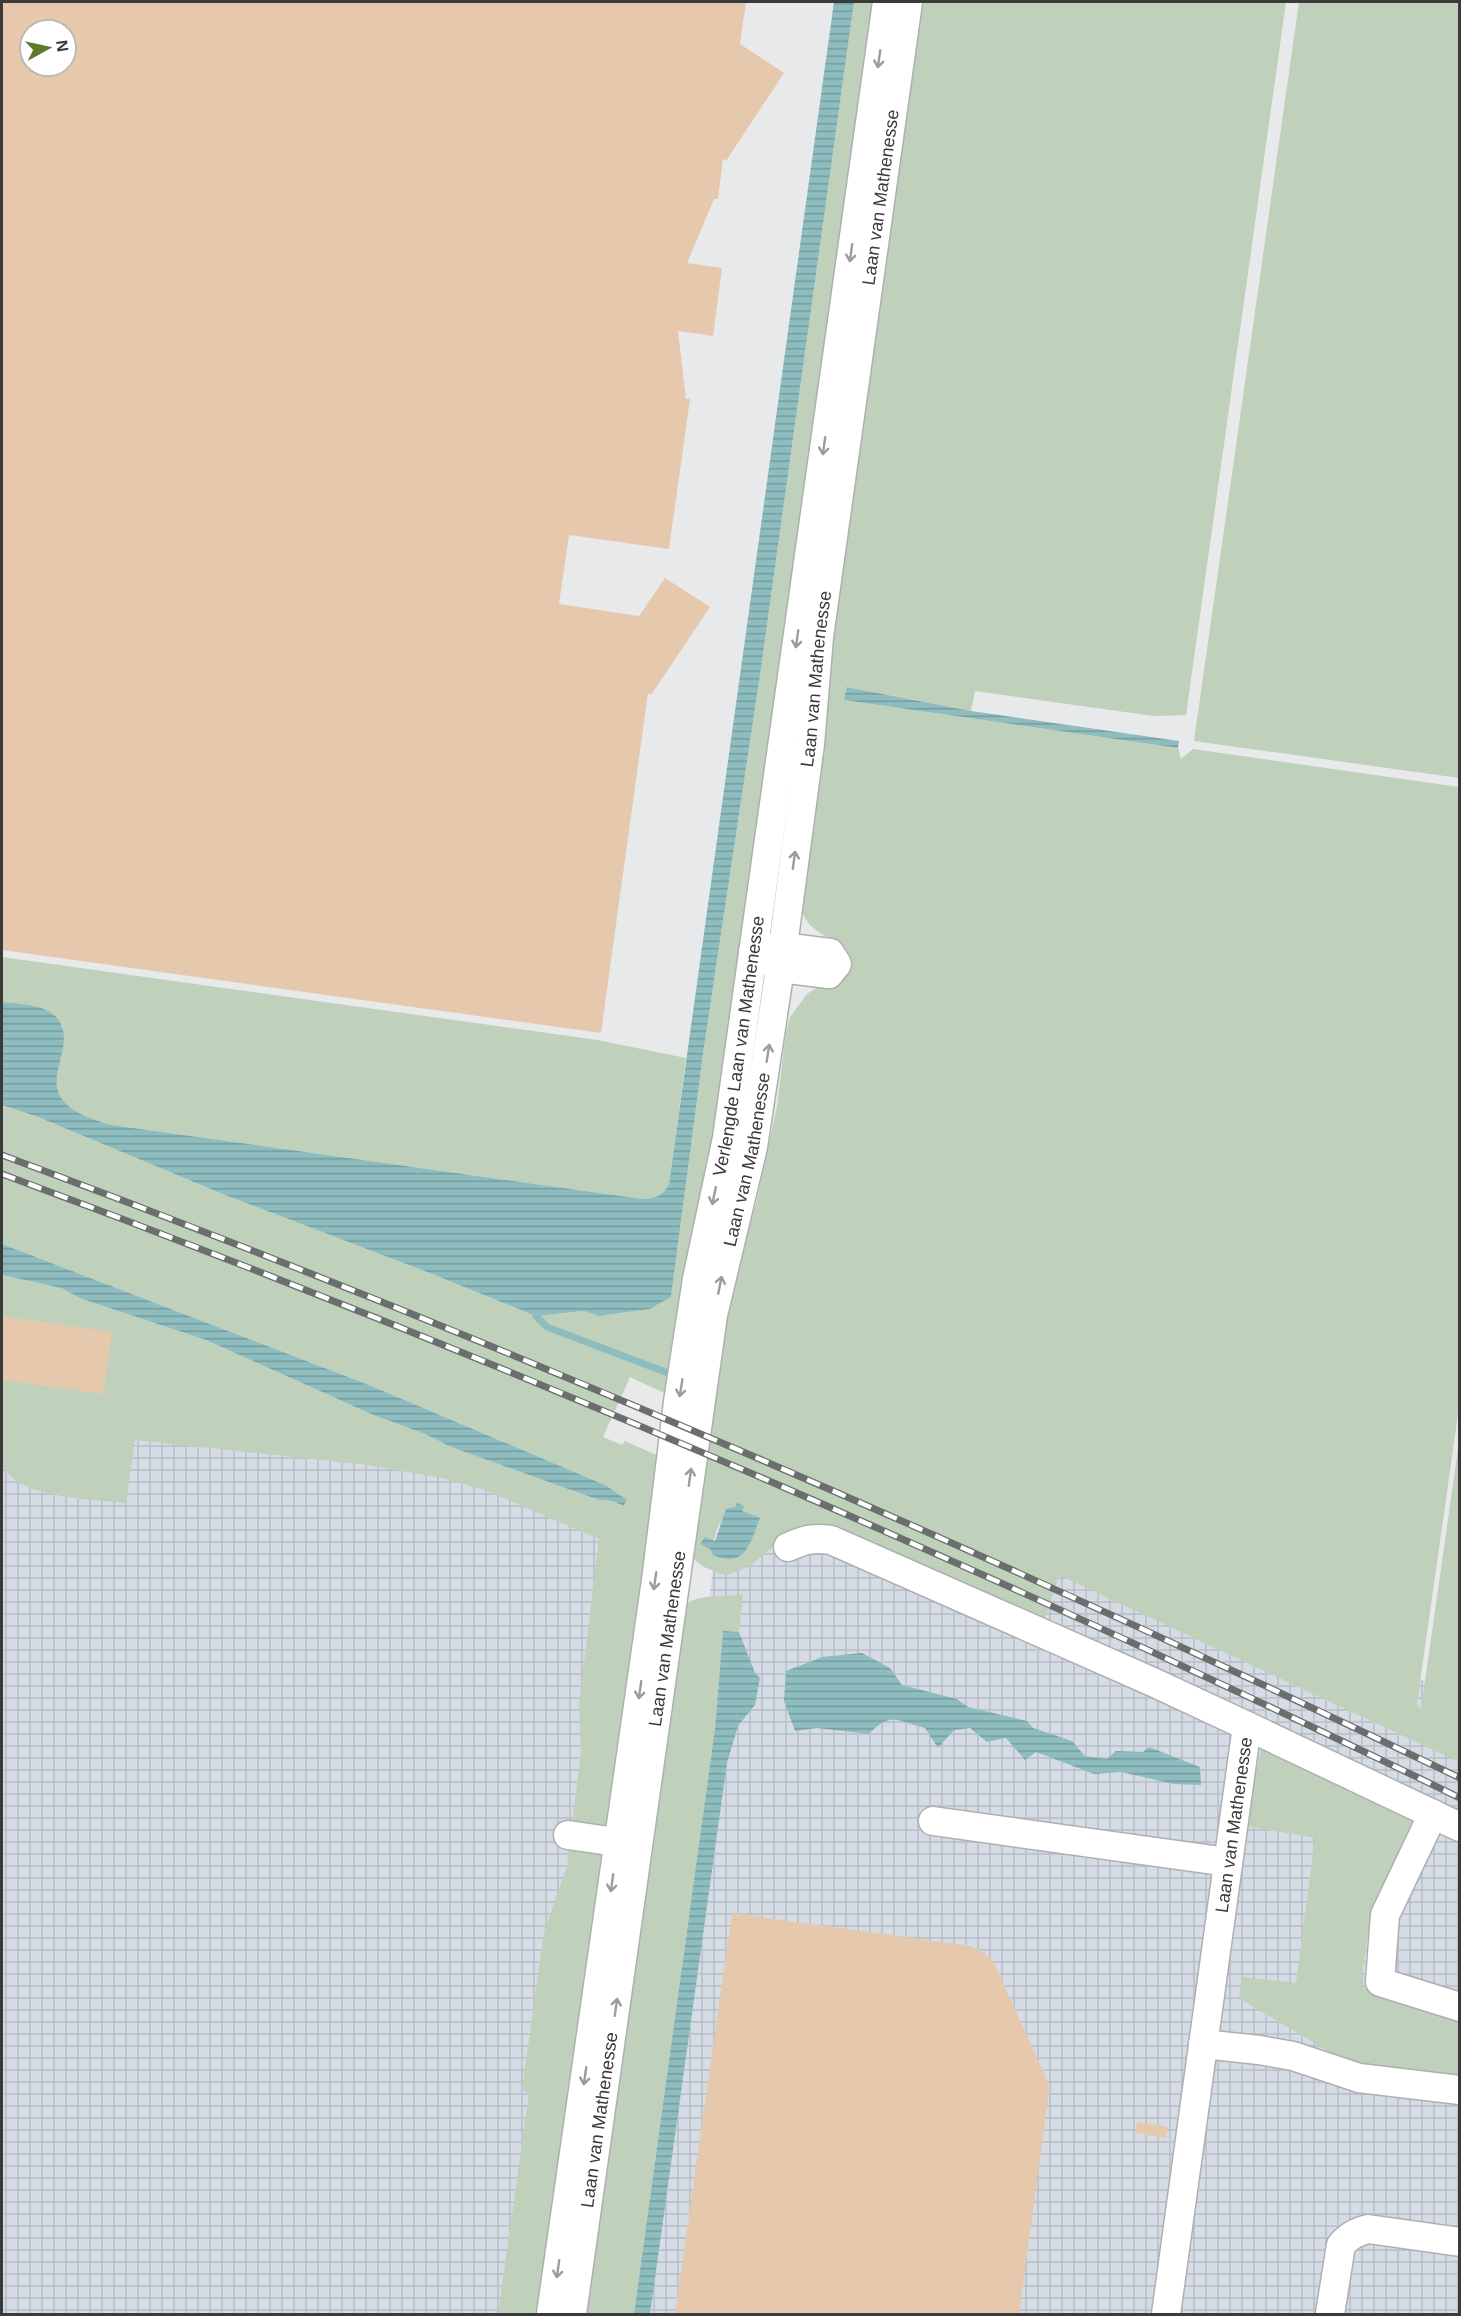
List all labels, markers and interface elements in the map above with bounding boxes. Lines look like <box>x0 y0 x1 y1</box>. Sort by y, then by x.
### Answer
north arrow <box>18 18 78 78</box>
text: N <box>53 39 72 53</box>
one-way arrow <box>873 49 884 69</box>
street label: Laan van Mathenesse <box>858 108 903 286</box>
one-way arrow <box>846 242 857 262</box>
one-way arrow <box>819 435 830 455</box>
street label: Laan van Mathenesse <box>797 589 835 768</box>
one-way arrow <box>791 628 802 648</box>
one-way arrow <box>789 850 800 870</box>
street label: Verlengde Laan van Mathenesse <box>707 914 769 1178</box>
one-way arrow <box>762 1043 773 1063</box>
street label: Laan van Mathenesse <box>717 1070 775 1248</box>
one-way arrow <box>708 1186 719 1205</box>
one-way arrow <box>714 1275 726 1294</box>
one-way arrow <box>675 1378 686 1397</box>
one-way arrow <box>684 1468 695 1488</box>
street label: Laan van Mathenesse <box>645 1550 690 1728</box>
one-way arrow <box>650 1571 661 1591</box>
one-way arrow <box>634 1680 645 1699</box>
street label: Laan van Mathenesse <box>1212 1736 1256 1914</box>
one-way arrow <box>606 1873 617 1892</box>
one-way arrow <box>610 1998 621 2017</box>
street label: Laan van Mathenesse <box>577 2031 622 2209</box>
one-way arrow <box>579 2066 590 2085</box>
one-way arrow <box>552 2259 563 2279</box>

